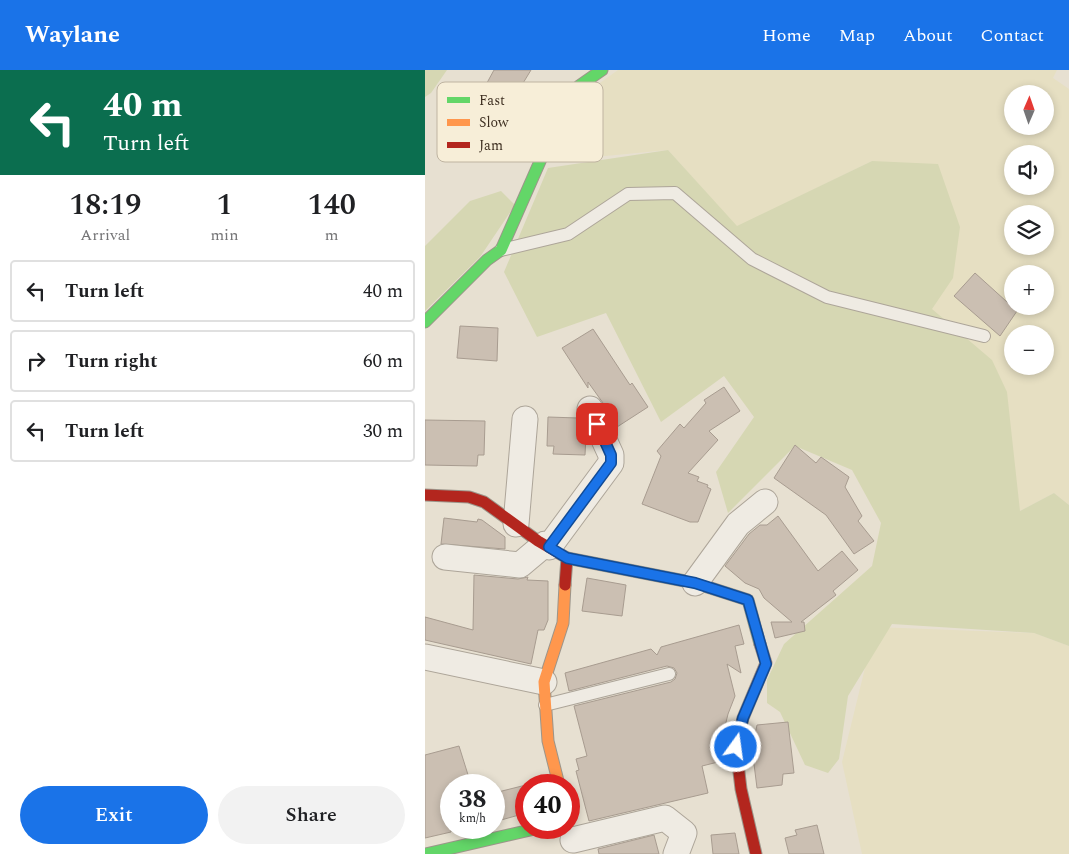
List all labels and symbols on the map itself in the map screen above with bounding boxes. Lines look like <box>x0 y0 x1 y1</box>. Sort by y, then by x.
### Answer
legend <box>437 82 603 162</box>
north arrow <box>1004 85 1054 135</box>
text: Fast <box>479 90 505 111</box>
text: Slow <box>479 112 509 133</box>
text: Jam <box>479 135 503 156</box>
pin <box>576 403 618 445</box>
position arrow <box>709 720 761 772</box>
speed limit sign: 40 <box>515 774 580 839</box>

